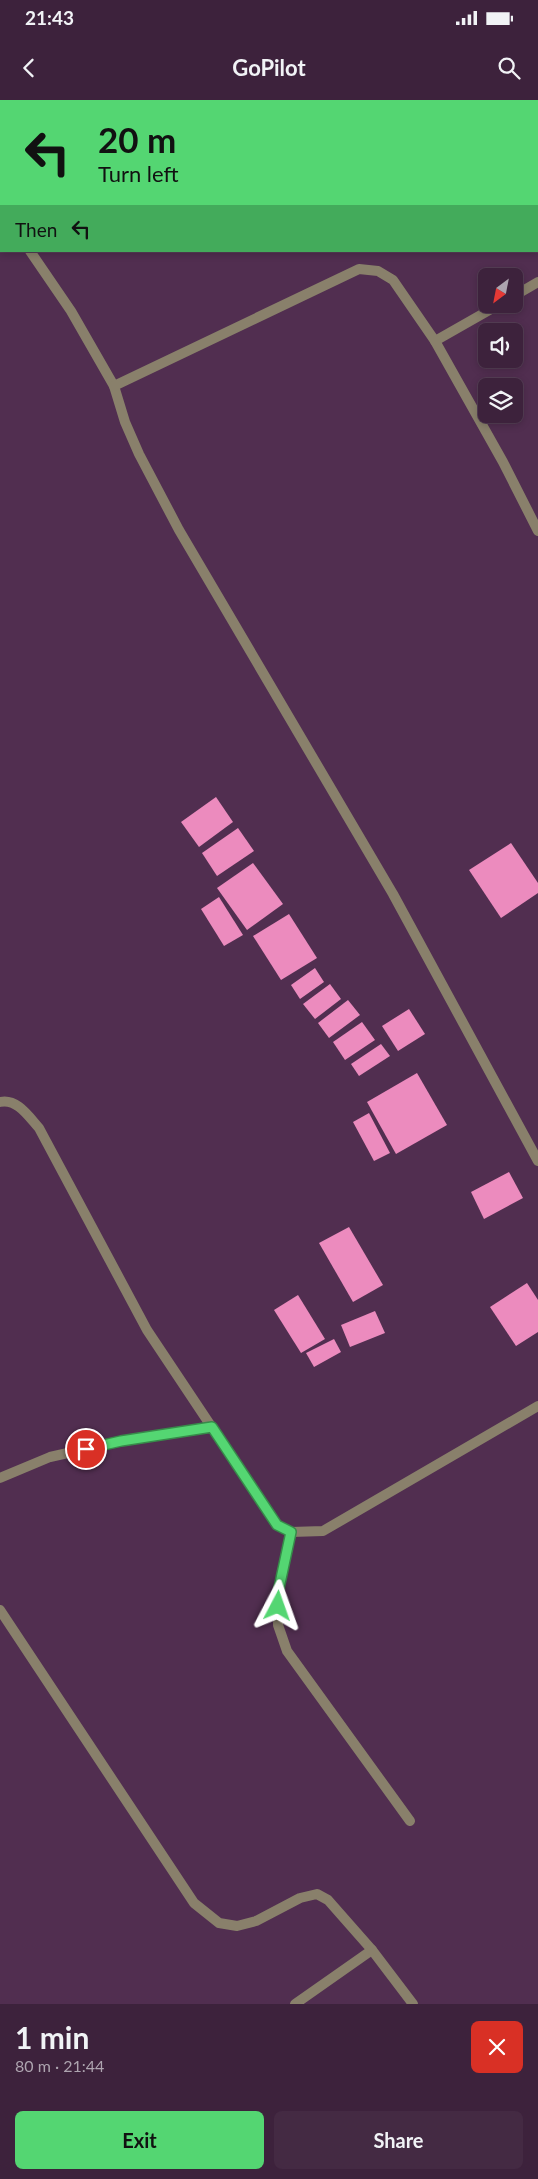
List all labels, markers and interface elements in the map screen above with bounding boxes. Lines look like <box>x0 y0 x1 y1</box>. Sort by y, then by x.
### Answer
text: 21:43 <box>25 6 74 29</box>
icon: back <box>15 54 43 82</box>
text: GoPilot <box>232 54 306 81</box>
icon: search <box>495 54 523 82</box>
text: 20 m <box>98 118 176 160</box>
icon: left <box>15 120 80 185</box>
text: Turn left <box>98 160 179 187</box>
icon: left <box>67 215 95 243</box>
text: Then <box>15 218 57 241</box>
north arrow <box>478 268 522 312</box>
map controls <box>478 268 523 423</box>
button: sound <box>478 323 523 368</box>
button: layers <box>478 378 523 423</box>
pin <box>65 1428 107 1470</box>
icon: arrive <box>72 1435 100 1463</box>
position arrow <box>251 1579 303 1631</box>
text: 1 min <box>15 2019 89 2055</box>
button: close <box>471 2021 523 2073</box>
text: 80 m · 21:44 <box>15 2056 104 2075</box>
button: Exit <box>15 2111 264 2169</box>
button: Share <box>274 2111 523 2169</box>

